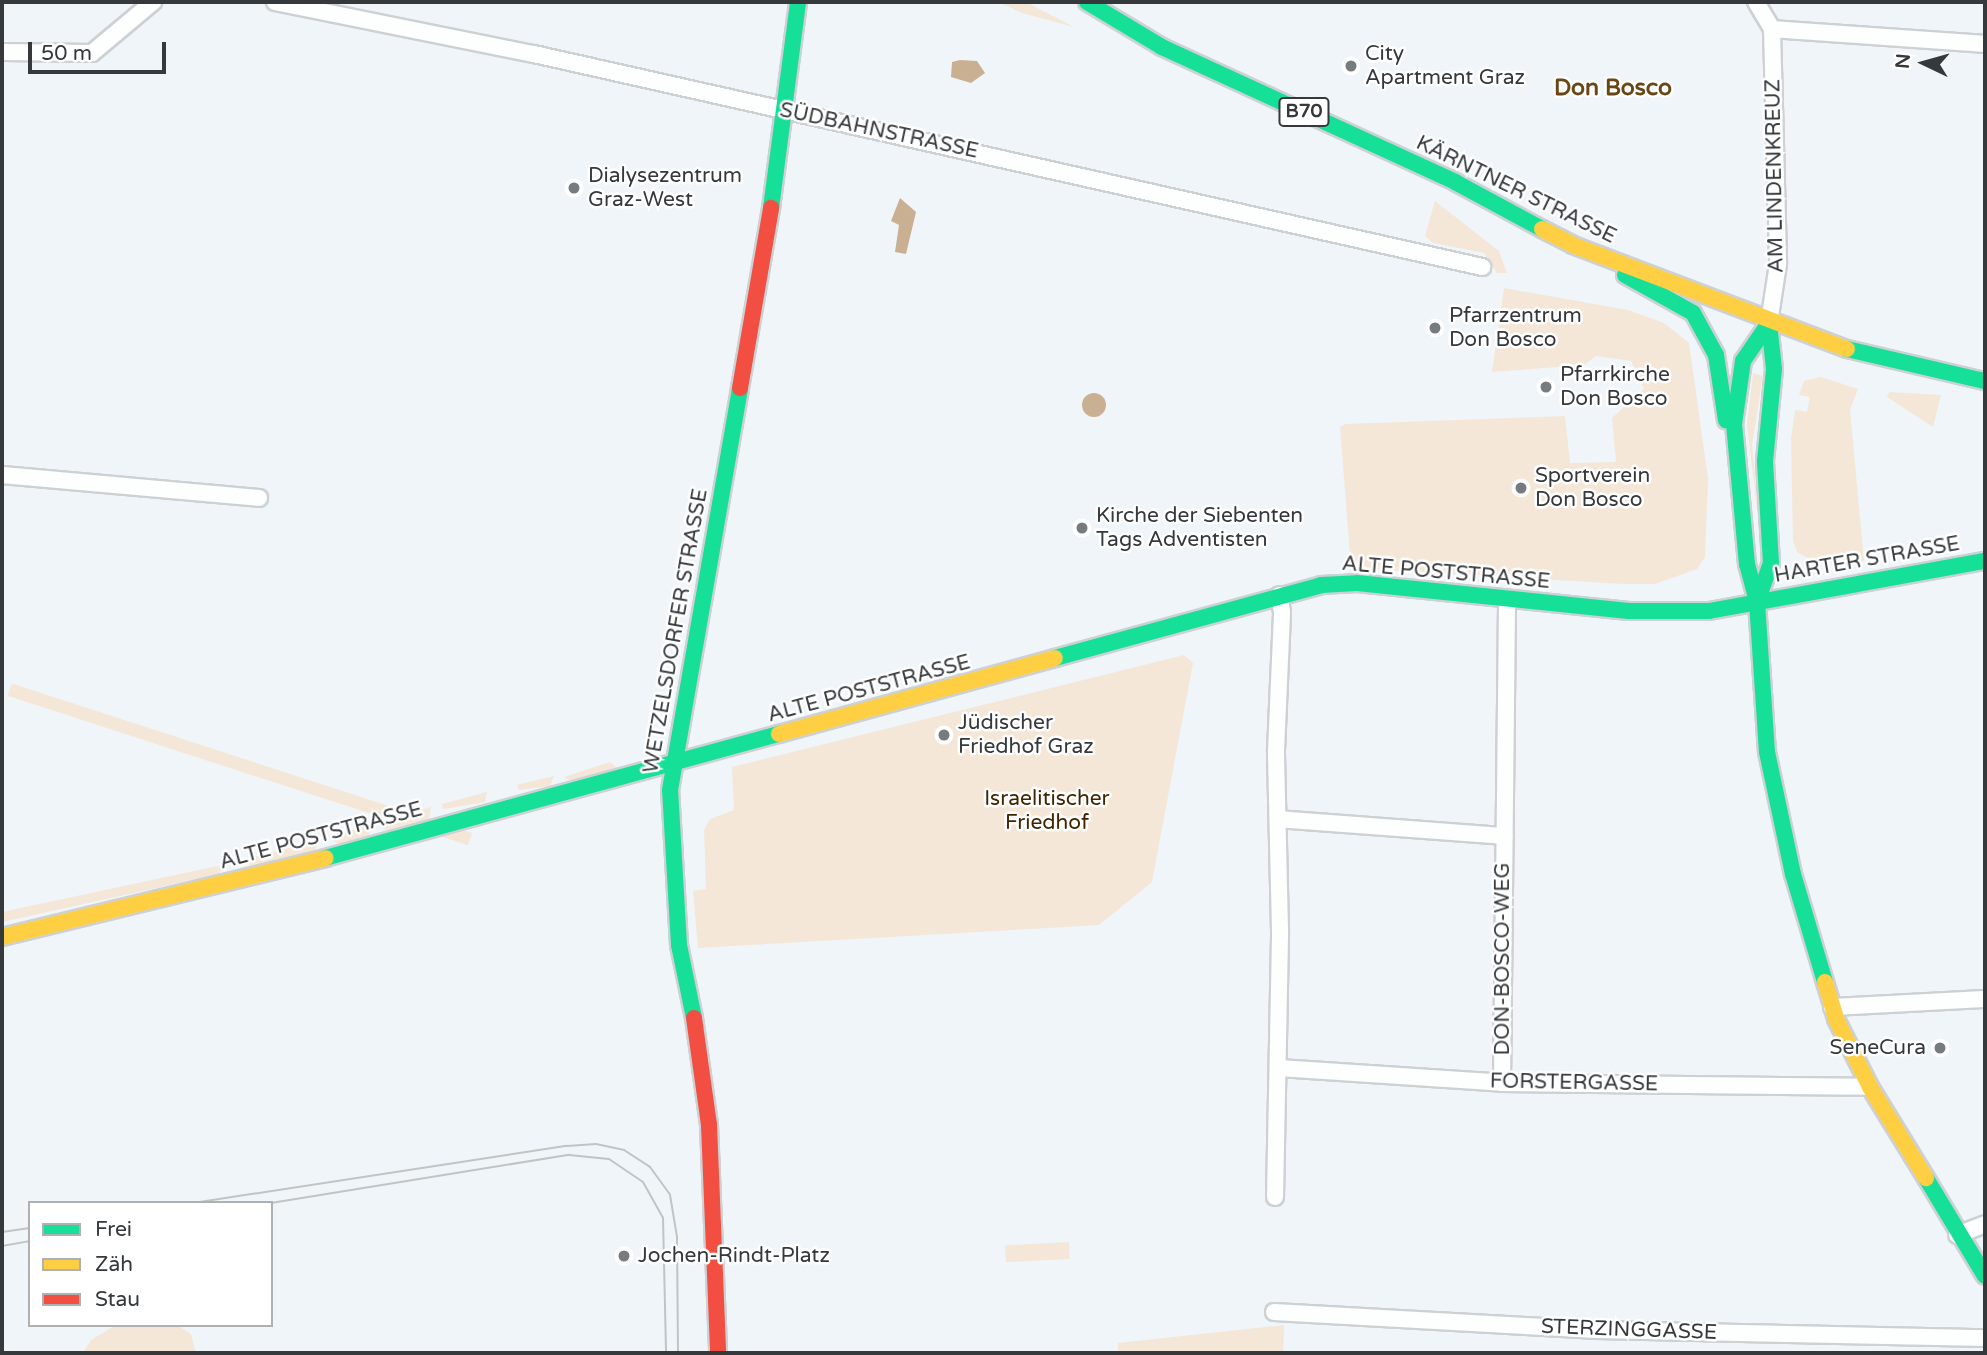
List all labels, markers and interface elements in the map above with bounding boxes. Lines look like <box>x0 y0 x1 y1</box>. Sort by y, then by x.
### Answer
scale bar <box>32 28 170 72</box>
north arrow <box>1889 28 1959 98</box>
text: 50 m <box>41 41 92 66</box>
place label: City Apartment Graz <box>1365 41 1525 91</box>
text: N <box>1891 53 1915 70</box>
marker: City Apartment Graz <box>1343 58 1359 74</box>
district label: Don Bosco <box>1554 74 1672 102</box>
street label: AM LINDENKREUZ <box>1761 79 1789 273</box>
road number: B70 <box>1278 96 1330 128</box>
street label: SÜDBAHNSTRASSE <box>777 98 981 164</box>
street label: KÄRNTNER STRASSE <box>1412 131 1620 249</box>
place label: Dialysezentrum Graz-West <box>588 163 742 213</box>
marker: Dialysezentrum Graz-West <box>566 180 582 196</box>
place label: Pfarrzentrum Don Bosco <box>1449 303 1582 353</box>
marker: Pfarrzentrum Don Bosco <box>1427 320 1443 336</box>
place label: Pfarrkirche Don Bosco <box>1560 362 1670 412</box>
marker: Pfarrkirche Don Bosco <box>1538 379 1554 395</box>
place label: Sportverein Don Bosco <box>1535 463 1650 513</box>
marker: Sportverein Don Bosco <box>1513 480 1529 496</box>
street label: WETZELSDORFER STRASSE <box>639 487 713 775</box>
place label: Kirche der Siebenten Tags Adventisten <box>1096 503 1303 553</box>
marker: Kirche der Siebenten Tags Adventisten <box>1074 520 1090 536</box>
street label: HARTER STRASSE <box>1772 531 1962 589</box>
street label: ALTE POSTSTRASSE <box>1341 551 1551 595</box>
street label: ALTE POSTSTRASSE <box>765 650 973 728</box>
place label: Jüdischer Friedhof Graz <box>958 710 1094 760</box>
marker: Jüdischer Friedhof Graz <box>936 727 952 743</box>
park label: Israelitischer Friedhof <box>984 786 1110 836</box>
street label: ALTE POSTSTRASSE <box>217 797 425 875</box>
street label: DON-BOSCO-WEG <box>1490 863 1516 1055</box>
place label: SeneCura <box>1830 1035 1926 1061</box>
marker: SeneCura <box>1932 1040 1948 1056</box>
street label: FORSTERGASSE <box>1490 1069 1658 1097</box>
legend <box>28 1201 273 1327</box>
text: Frei <box>95 1217 132 1242</box>
place label: Jochen-Rindt-Platz <box>638 1243 830 1269</box>
marker: Jochen-Rindt-Platz <box>616 1248 632 1264</box>
text: Zäh <box>95 1252 133 1277</box>
text: Stau <box>95 1287 140 1312</box>
street label: STERZINGGASSE <box>1540 1314 1718 1346</box>

